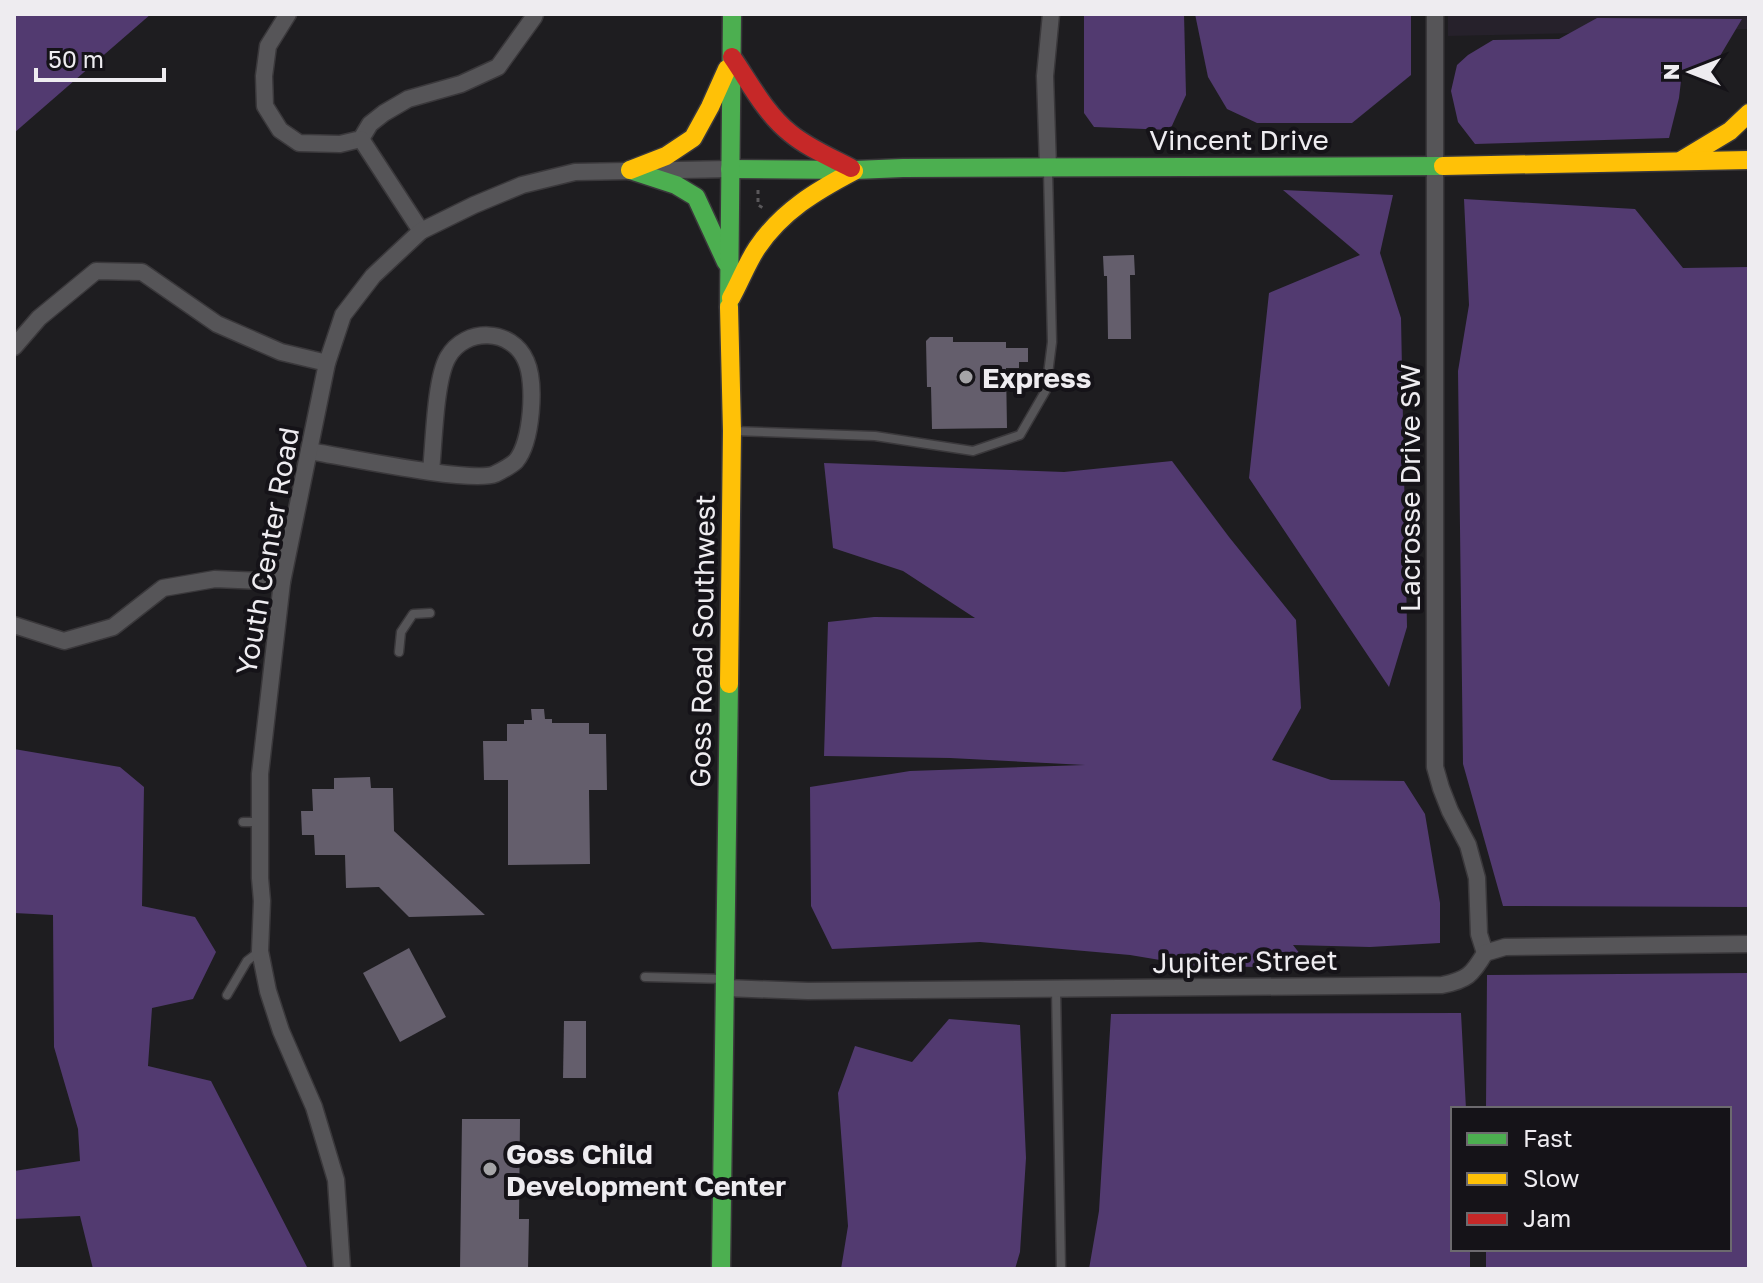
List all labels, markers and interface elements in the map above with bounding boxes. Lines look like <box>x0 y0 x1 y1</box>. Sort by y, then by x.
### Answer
scale bar <box>36 32 164 82</box>
north arrow <box>1651 32 1731 112</box>
text: 50 m <box>48 44 104 73</box>
text: N <box>1657 64 1684 80</box>
street label: Vincent Drive <box>1149 123 1329 156</box>
place label: Express <box>982 361 1091 394</box>
street label: Lacrosse Drive SW <box>1393 364 1426 612</box>
marker: Express <box>957 368 975 386</box>
street label: Youth Center Road <box>229 425 305 677</box>
street label: Goss Road Southwest <box>683 494 721 788</box>
street label: Jupiter Street <box>1152 943 1338 979</box>
legend <box>1451 1107 1731 1251</box>
text: Fast <box>1523 1123 1573 1152</box>
place label: Goss Child Development Center <box>506 1137 786 1202</box>
marker: Goss Child Development Center <box>481 1160 499 1178</box>
text: Slow <box>1523 1163 1579 1192</box>
text: Jam <box>1523 1203 1571 1232</box>

